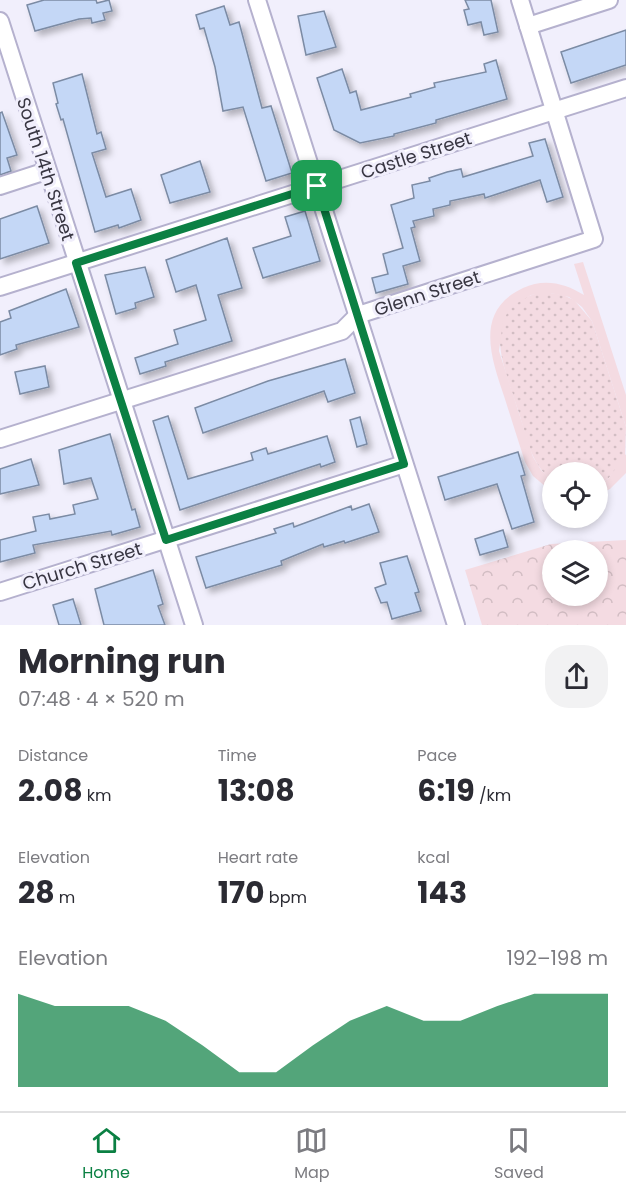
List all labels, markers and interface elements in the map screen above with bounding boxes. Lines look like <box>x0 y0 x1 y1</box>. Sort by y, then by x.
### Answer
street label: South 14th Street <box>11 94 81 244</box>
street label: Castle Street <box>357 125 475 185</box>
pin <box>291 160 342 211</box>
icon: arrive <box>300 169 333 202</box>
street label: Glenn Street <box>371 264 483 322</box>
map controls <box>542 462 608 606</box>
button: locate <box>542 462 608 528</box>
street label: Church Street <box>19 536 145 596</box>
button: layers <box>542 540 608 606</box>
text: Morning run <box>18 638 226 685</box>
button: share <box>545 645 608 708</box>
text: 07:48 · 4 × 520 m <box>18 685 185 713</box>
text: Distance <box>18 744 88 767</box>
text: Time <box>218 744 257 767</box>
text: Pace <box>417 744 457 767</box>
text: 2.08 <box>18 769 83 812</box>
text: 13:08 <box>218 769 295 812</box>
text: 6:19 <box>417 769 475 812</box>
text: km <box>83 784 112 807</box>
text: /km <box>475 784 511 807</box>
text: Elevation <box>18 846 90 869</box>
text: Heart rate <box>218 846 298 869</box>
text: kcal <box>417 846 450 869</box>
text: 28 <box>18 871 55 914</box>
text: 170 <box>218 871 265 914</box>
text: 143 <box>417 871 467 914</box>
text: m <box>55 886 75 909</box>
text: bpm <box>265 886 307 909</box>
text: Elevation <box>18 944 108 972</box>
text: 192–198 m <box>506 944 608 972</box>
tab: Home <box>82 1124 130 1185</box>
tab: Map <box>294 1124 330 1185</box>
tab: Saved <box>494 1124 544 1185</box>

